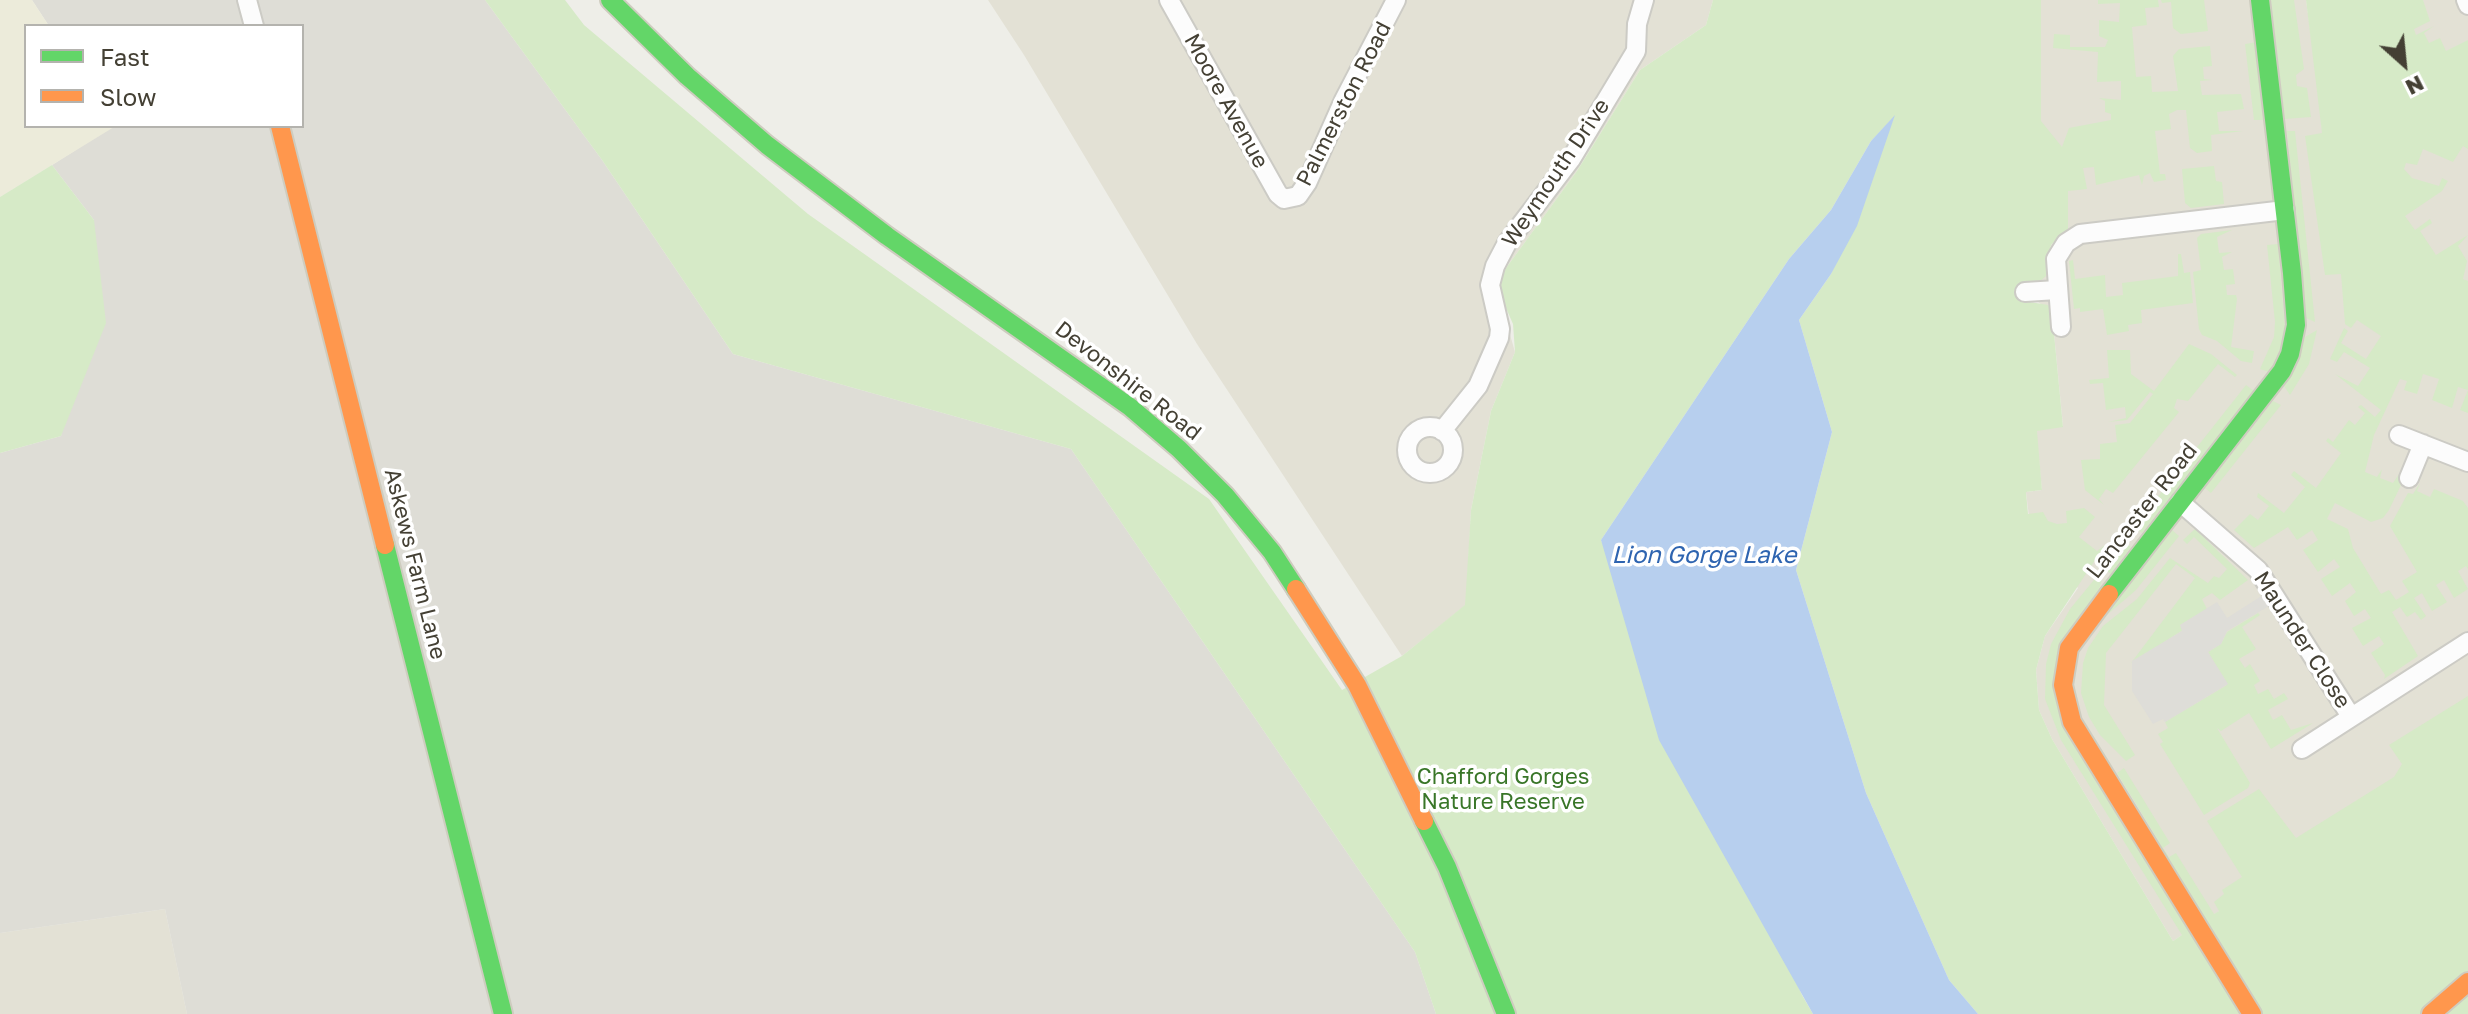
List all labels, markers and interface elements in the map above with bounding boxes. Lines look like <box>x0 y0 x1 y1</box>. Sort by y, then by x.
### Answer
street label: Palmerston Road <box>1291 17 1397 191</box>
legend <box>24 24 304 128</box>
north arrow <box>2364 24 2444 104</box>
street label: Moore Avenue <box>1178 29 1274 173</box>
text: Fast <box>100 42 150 71</box>
text: N <box>2402 70 2429 102</box>
text: Slow <box>100 82 156 111</box>
street label: Weymouth Drive <box>1497 94 1615 252</box>
street label: Devonshire Road <box>1050 316 1206 446</box>
street label: Lancaster Road <box>2081 438 2203 584</box>
street label: Askews Farm Lane <box>378 466 452 662</box>
water label: Lion Gorge Lake <box>1612 541 1796 569</box>
street label: Maunder Close <box>2248 567 2356 713</box>
park label: Chafford Gorges Nature Reserve <box>1417 764 1589 816</box>

